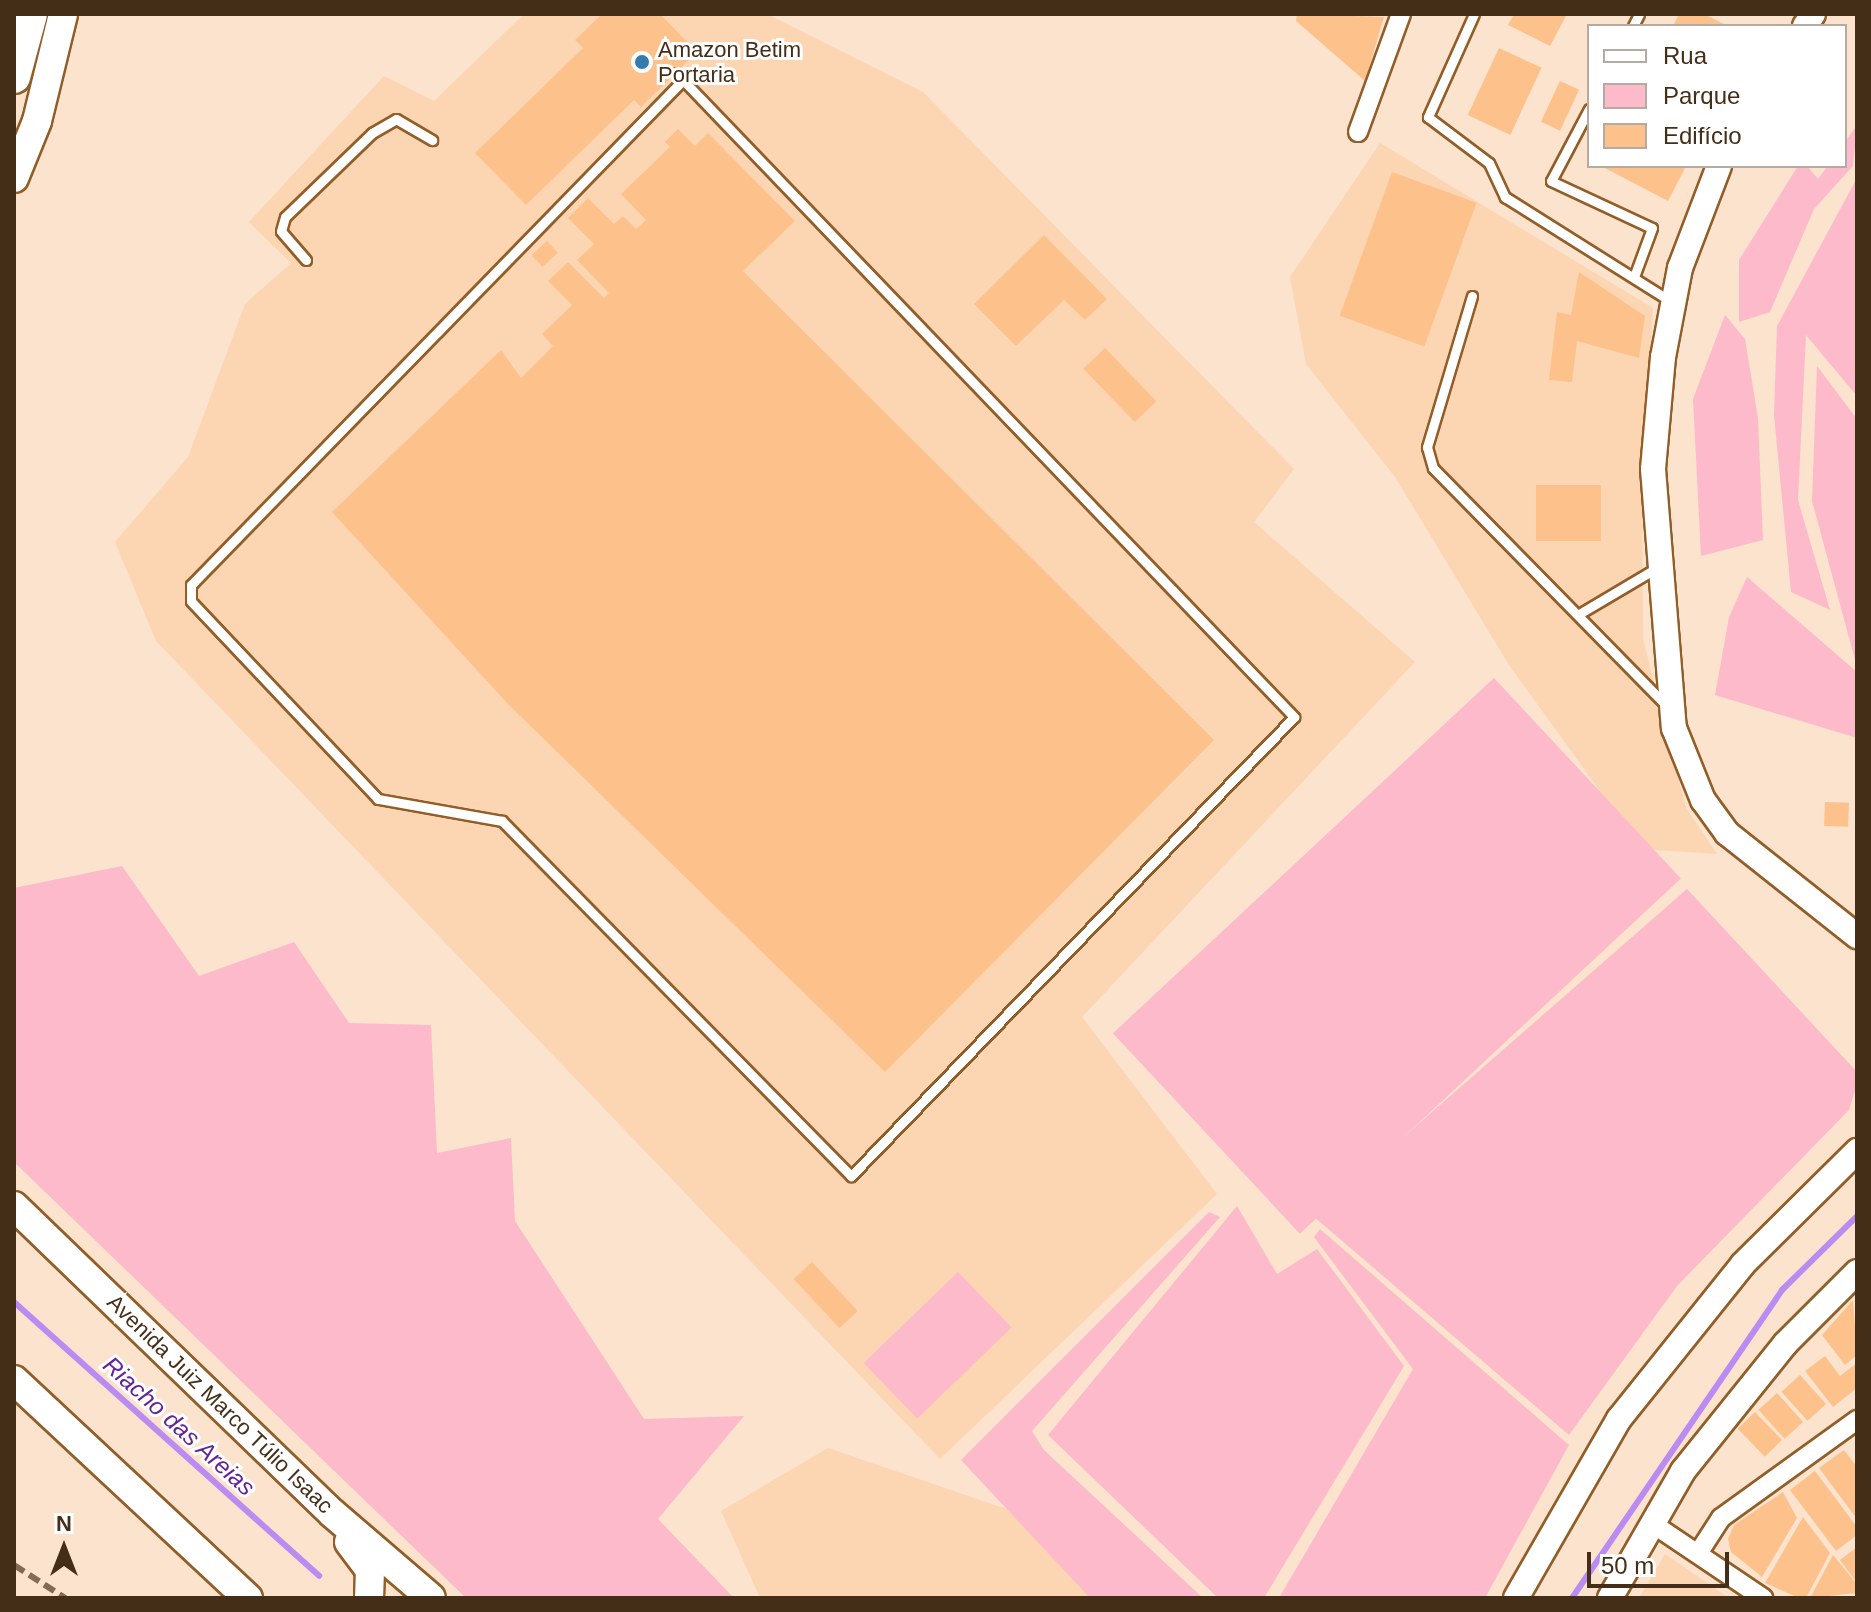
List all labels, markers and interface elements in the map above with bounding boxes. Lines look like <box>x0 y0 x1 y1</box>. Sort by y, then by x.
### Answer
legend <box>1587 24 1847 168</box>
place label: Amazon Betim Portaria <box>658 36 801 88</box>
text: Rua <box>1663 42 1707 69</box>
marker: Amazon Betim Portaria <box>633 53 651 71</box>
text: Parque <box>1663 82 1740 109</box>
text: Edifício <box>1663 122 1742 149</box>
street label: Avenida Juiz Marco Túlio Isaac <box>101 1289 339 1519</box>
water label: Riacho das Areias <box>97 1350 261 1502</box>
north arrow <box>24 1508 104 1588</box>
text: N <box>56 1511 72 1536</box>
scale bar <box>1591 1536 1733 1586</box>
text: 50 m <box>1601 1552 1654 1579</box>

